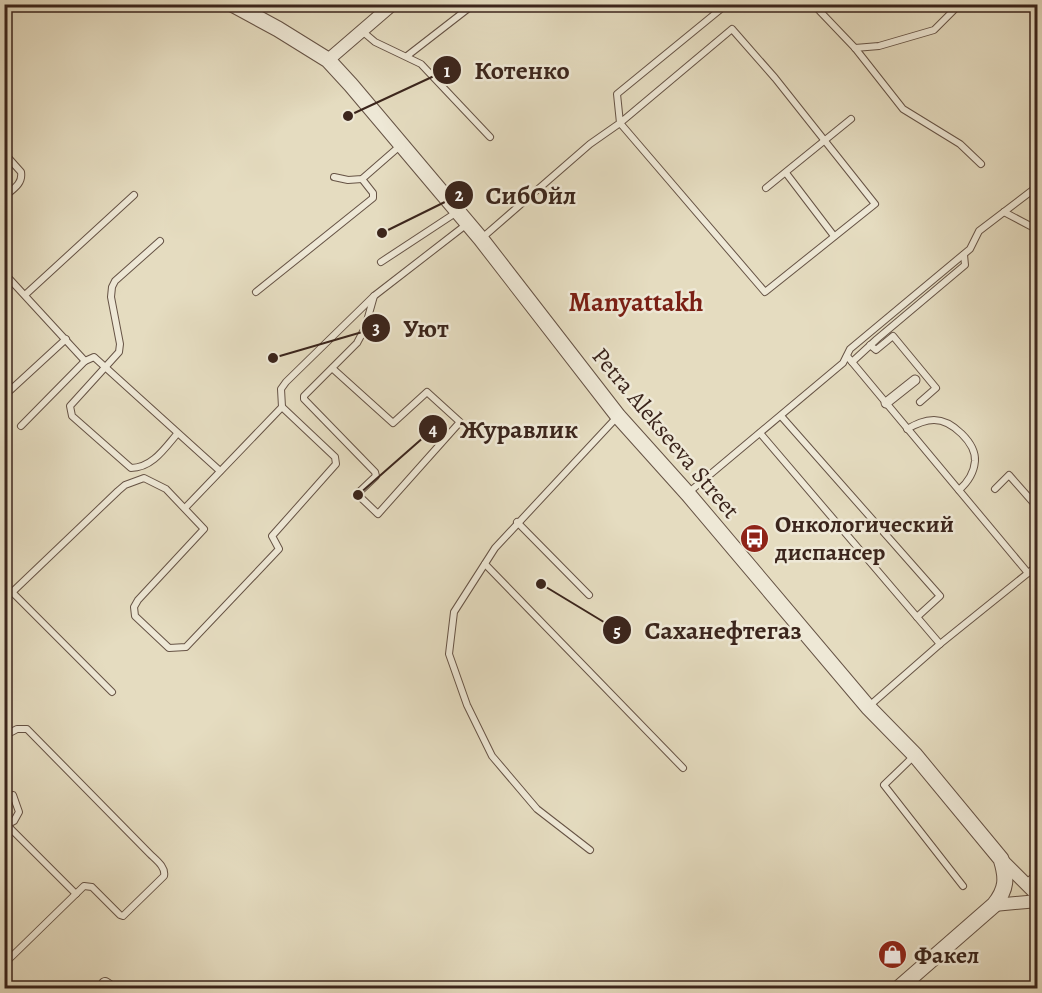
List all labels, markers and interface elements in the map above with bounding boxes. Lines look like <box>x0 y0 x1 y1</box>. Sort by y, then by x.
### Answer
callout: Котенко <box>432 48 582 92</box>
text: Котенко <box>474 53 570 88</box>
text: 1 <box>444 59 451 83</box>
callout: СибОйл <box>444 173 588 217</box>
text: СибОйл <box>486 178 576 213</box>
text: 2 <box>455 183 464 207</box>
district label: Manyattakh <box>568 284 704 320</box>
callout: Уют <box>361 306 461 350</box>
text: Уют <box>403 311 449 346</box>
text: 3 <box>372 316 380 340</box>
street label: Petra Alekseeva Street <box>585 341 747 525</box>
callout: Журавлик <box>418 407 591 451</box>
text: Журавлик <box>460 412 578 447</box>
text: 4 <box>429 417 438 441</box>
place label: Онкологический диспансер <box>774 508 954 568</box>
bus stop icon: Онкологический диспансер <box>738 522 770 554</box>
callout: Саханефтегаз <box>602 608 813 652</box>
text: Саханефтегаз <box>644 613 802 648</box>
text: 5 <box>613 619 621 643</box>
shop icon: Факел <box>877 939 909 971</box>
place label: Факел <box>914 939 979 971</box>

